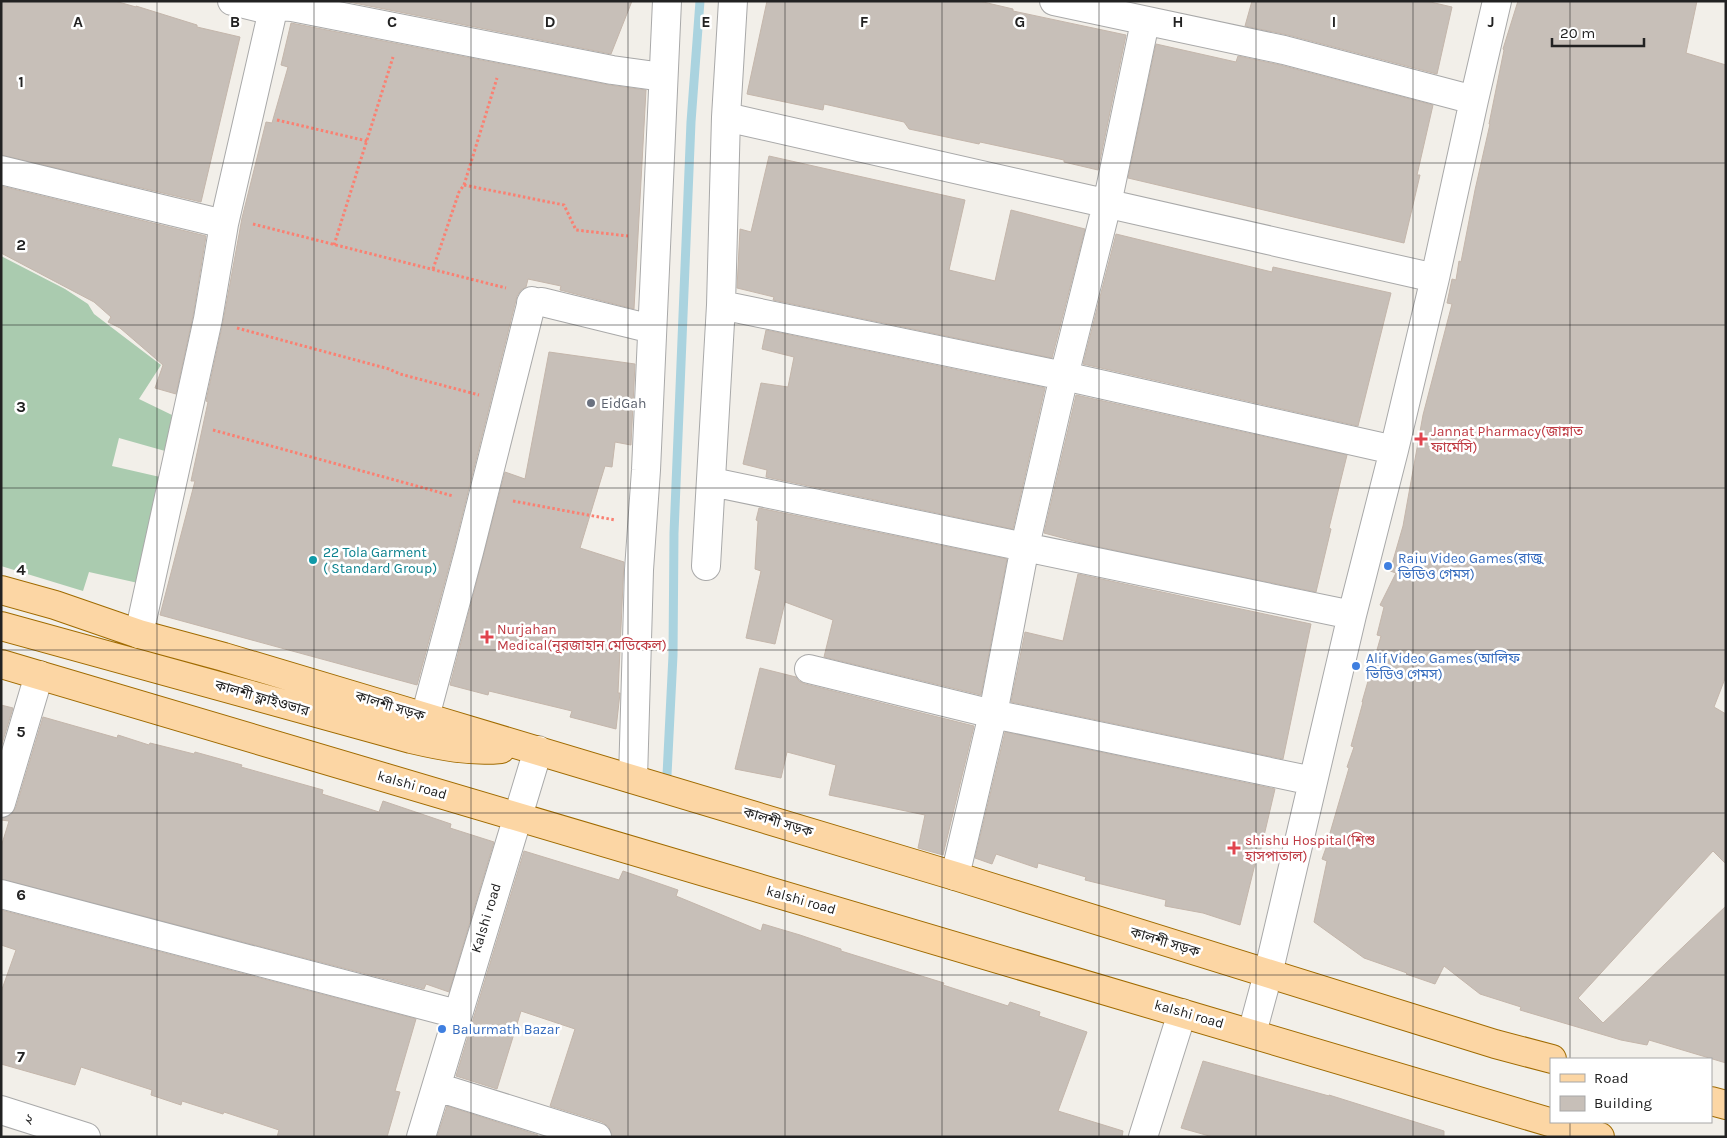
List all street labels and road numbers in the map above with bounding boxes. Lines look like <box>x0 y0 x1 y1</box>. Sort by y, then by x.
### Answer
street label: কালশী ফ্লাইওভার <box>212 676 312 720</box>
street label: কালশী সড়ক <box>352 687 427 725</box>
street label: kalshi road <box>375 767 449 803</box>
street label: কালশী সড়ক <box>740 803 815 841</box>
street label: Kalshi road <box>467 881 505 955</box>
street label: kalshi road <box>764 882 838 918</box>
street label: কালশী সড়ক <box>1127 923 1202 961</box>
street label: kalshi road <box>1152 996 1226 1032</box>
street label: ২ <box>23 1110 36 1129</box>

